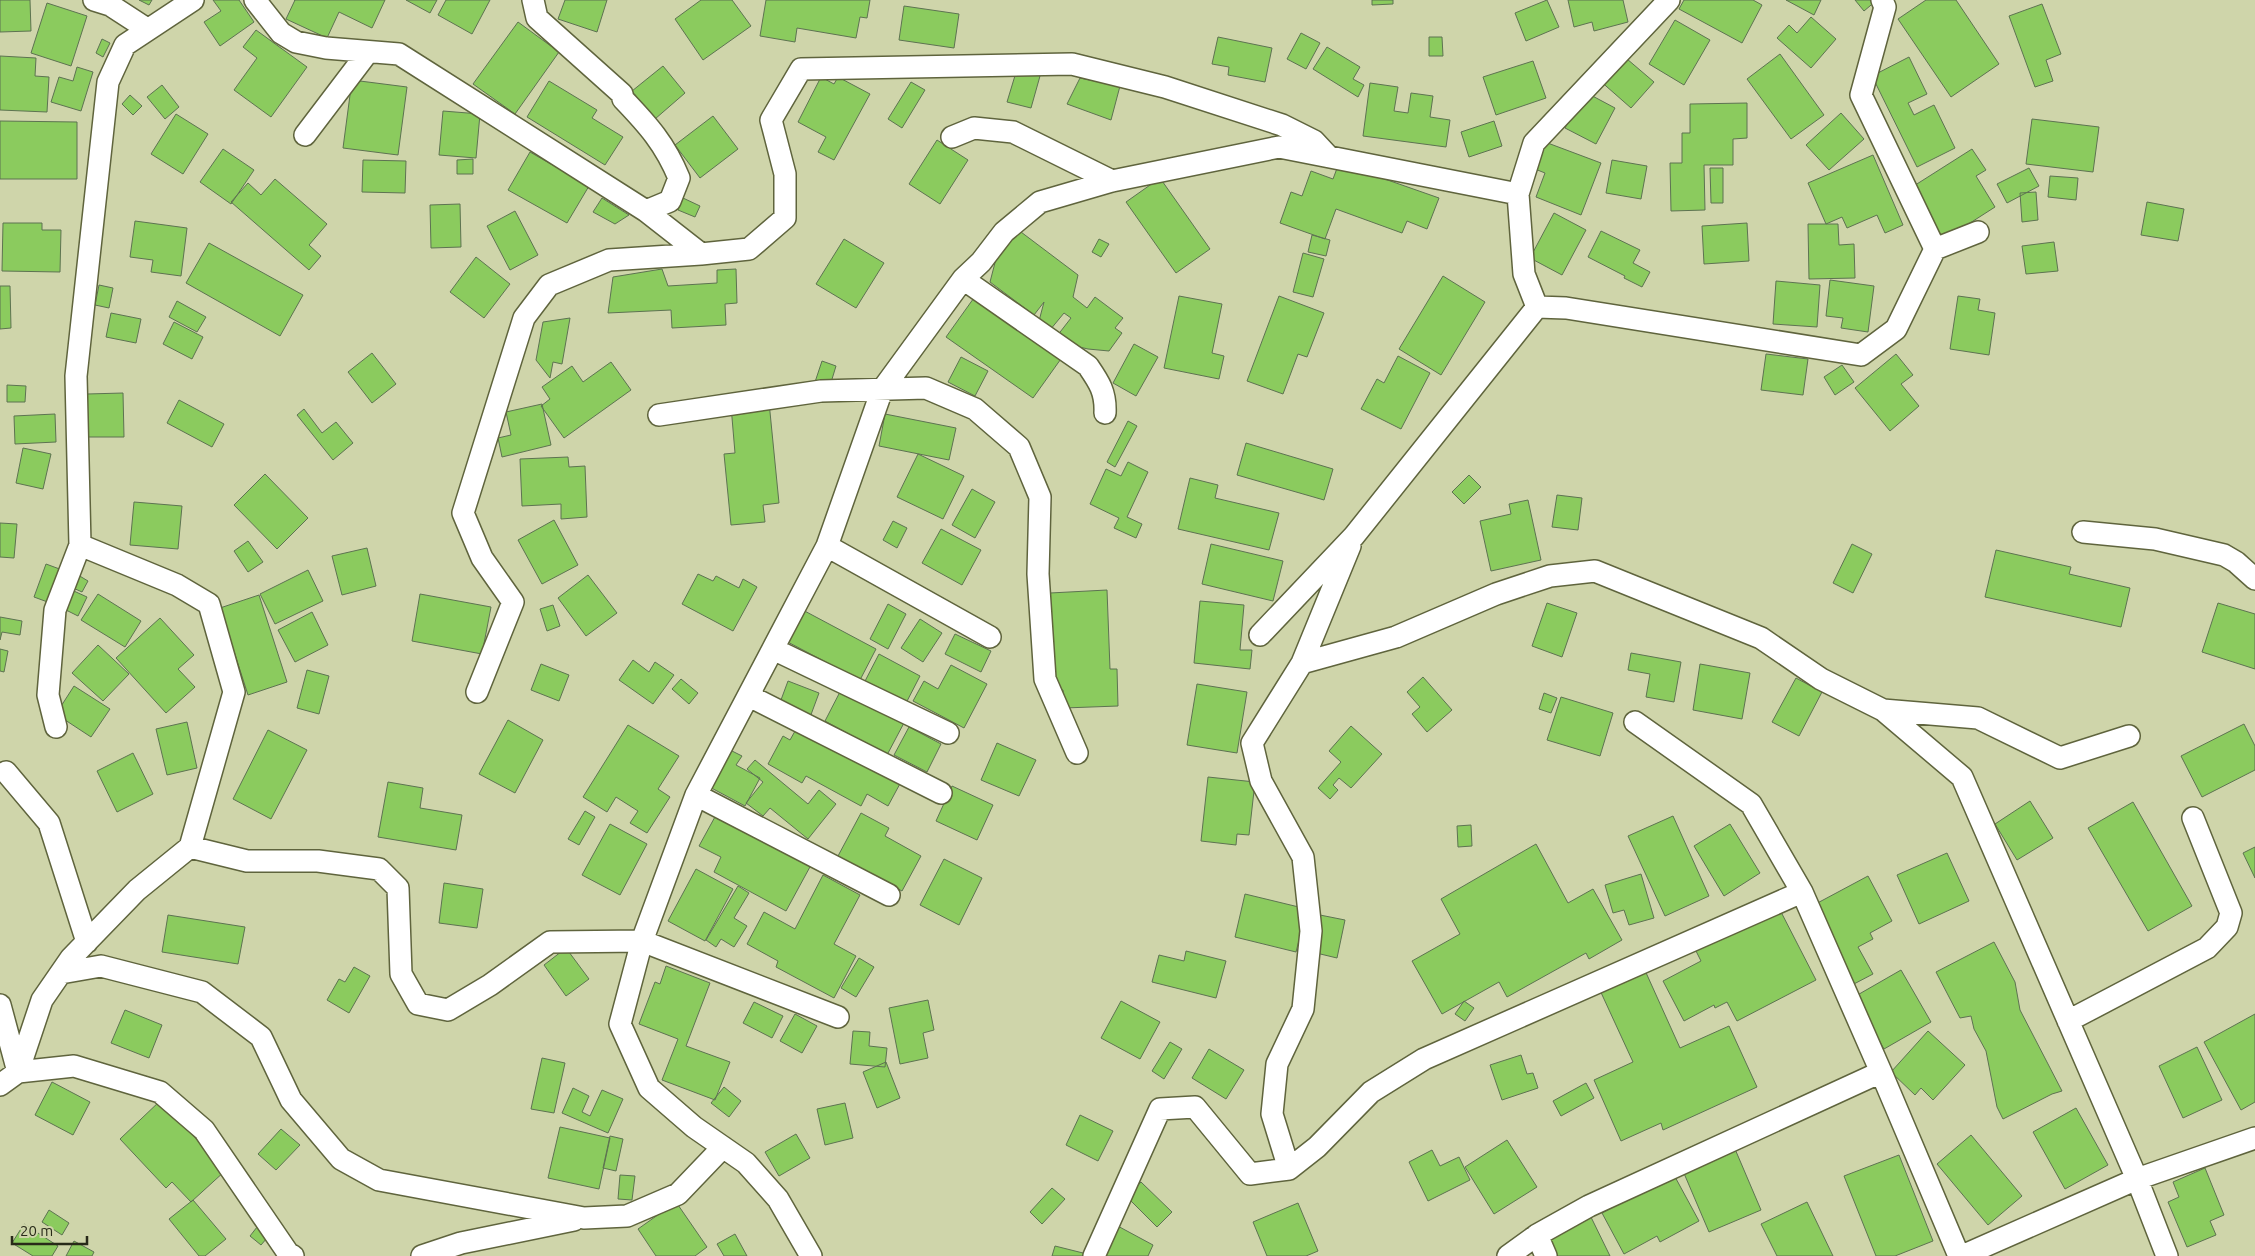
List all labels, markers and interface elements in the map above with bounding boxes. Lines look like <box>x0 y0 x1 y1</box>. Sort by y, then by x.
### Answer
scale bar <box>12 1214 88 1246</box>
text: 20 m <box>20 1222 53 1239</box>

